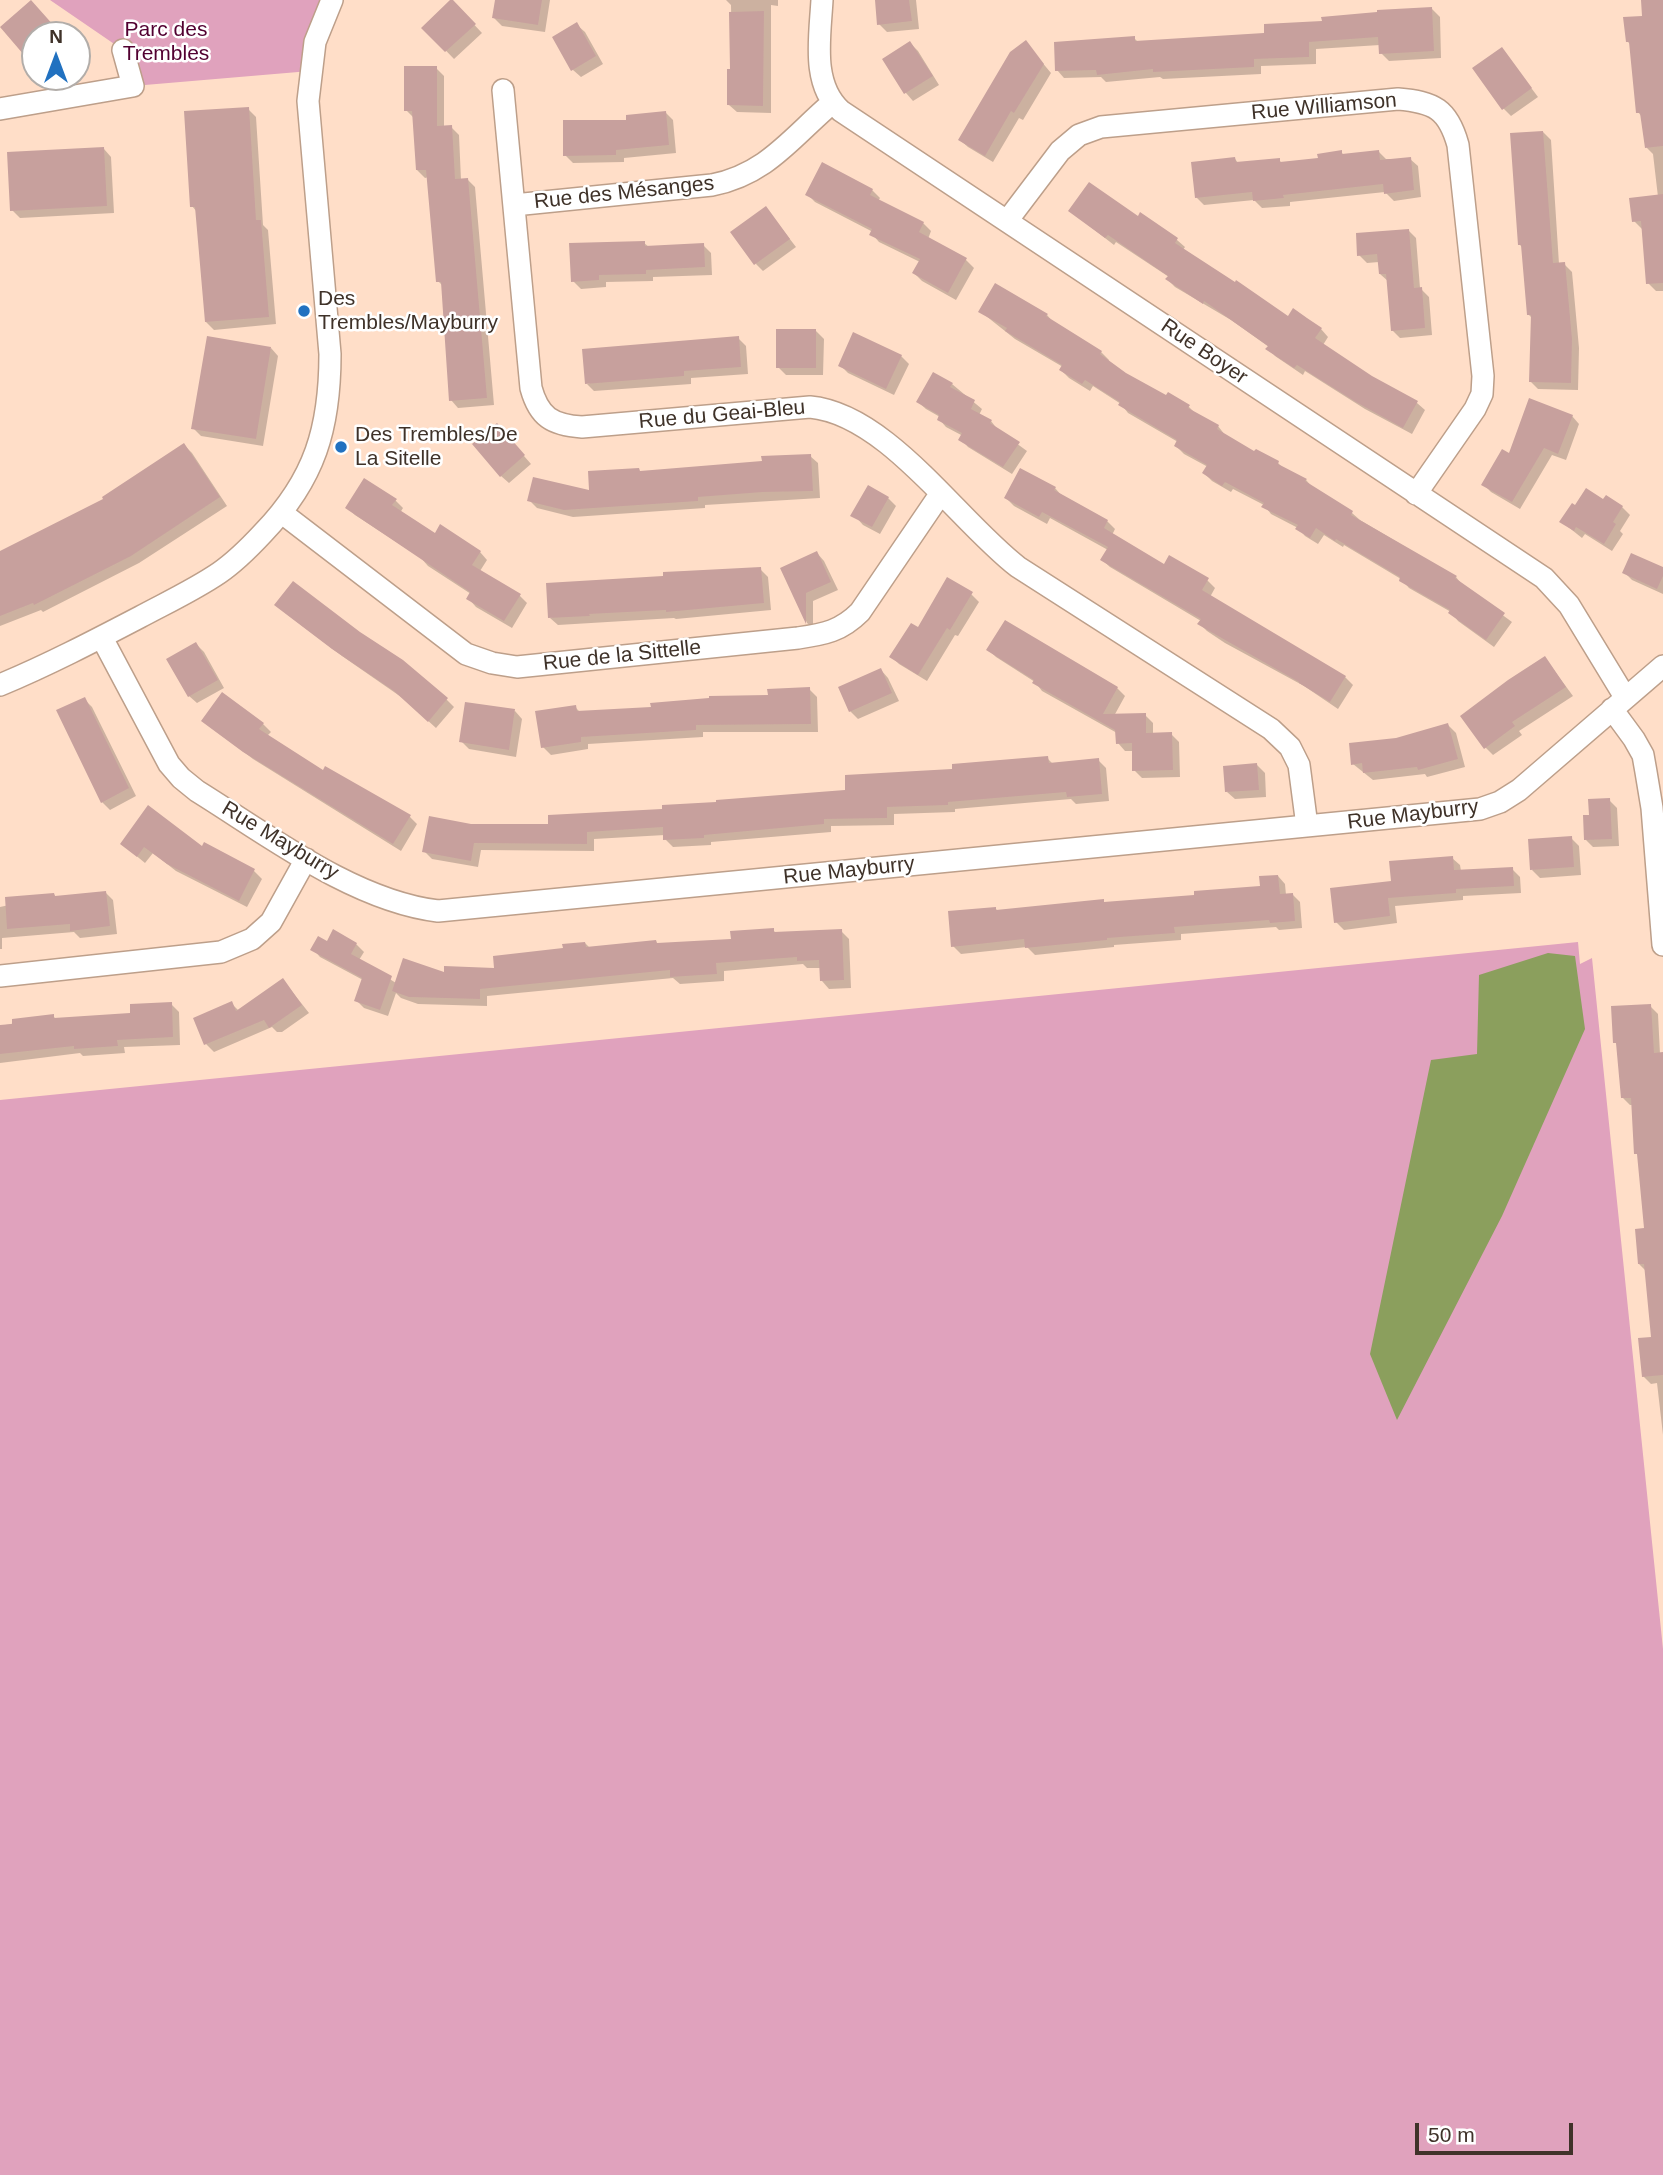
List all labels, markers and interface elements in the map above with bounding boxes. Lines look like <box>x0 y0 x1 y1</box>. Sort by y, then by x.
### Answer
park label: Parc des Trembles <box>123 17 209 67</box>
north arrow <box>21 21 91 91</box>
text: N <box>49 26 63 47</box>
street label: Rue Williamson <box>1250 88 1398 126</box>
street label: Rue des Mésanges <box>533 171 715 215</box>
place label: Des Trembles/Mayburry <box>318 286 498 336</box>
marker: Des Trembles/Mayburry <box>296 303 312 319</box>
street label: Rue Boyer <box>1156 314 1252 390</box>
street label: Rue du Geai-Bleu <box>638 395 806 435</box>
place label: Des Trembles/De La Sitelle <box>355 422 518 472</box>
marker: Des Trembles/De La Sitelle <box>333 439 349 455</box>
street label: Rue de la Sittelle <box>542 635 702 677</box>
street label: Rue Mayburry <box>1346 794 1480 836</box>
street label: Rue Mayburry <box>217 796 343 886</box>
street label: Rue Mayburry <box>782 852 916 890</box>
scale bar <box>1418 2108 1576 2152</box>
text: 50 m <box>1428 2123 1475 2146</box>

